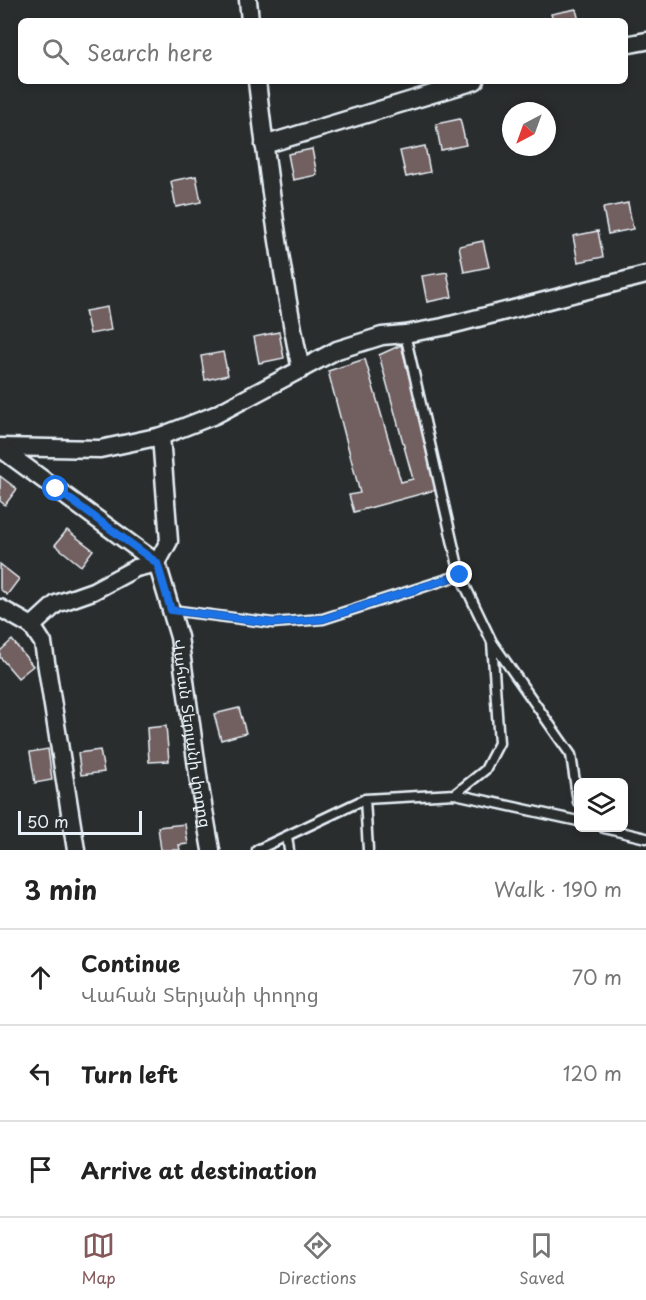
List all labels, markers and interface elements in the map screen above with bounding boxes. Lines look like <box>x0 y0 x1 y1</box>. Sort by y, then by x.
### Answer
search box <box>18 18 628 84</box>
icon: search <box>39 35 72 68</box>
text: Search here <box>87 35 213 68</box>
north arrow <box>502 102 556 156</box>
route start <box>42 475 68 501</box>
route end <box>446 561 472 587</box>
street label: Վահան Տերյանի փողոց <box>167 637 219 829</box>
map controls <box>574 778 628 832</box>
button: layers <box>574 778 628 832</box>
scale bar <box>18 808 142 836</box>
text: 50 m <box>27 809 68 833</box>
text: 3 min <box>24 870 97 909</box>
text: Walk · 190 m <box>494 874 622 904</box>
text: Continue <box>81 946 180 979</box>
icon: ahead <box>24 961 57 994</box>
text: 70 m <box>572 962 622 992</box>
text: Վահան Տերյանի փողոց <box>81 979 319 1009</box>
icon: left <box>24 1057 57 1090</box>
text: Turn left <box>81 1057 178 1090</box>
text: 120 m <box>563 1058 622 1088</box>
icon: arrive <box>24 1153 57 1186</box>
text: Arrive at destination <box>81 1153 317 1186</box>
tab: Map <box>81 1229 116 1289</box>
tab: Directions <box>278 1229 356 1289</box>
tab: Saved <box>519 1229 565 1289</box>

